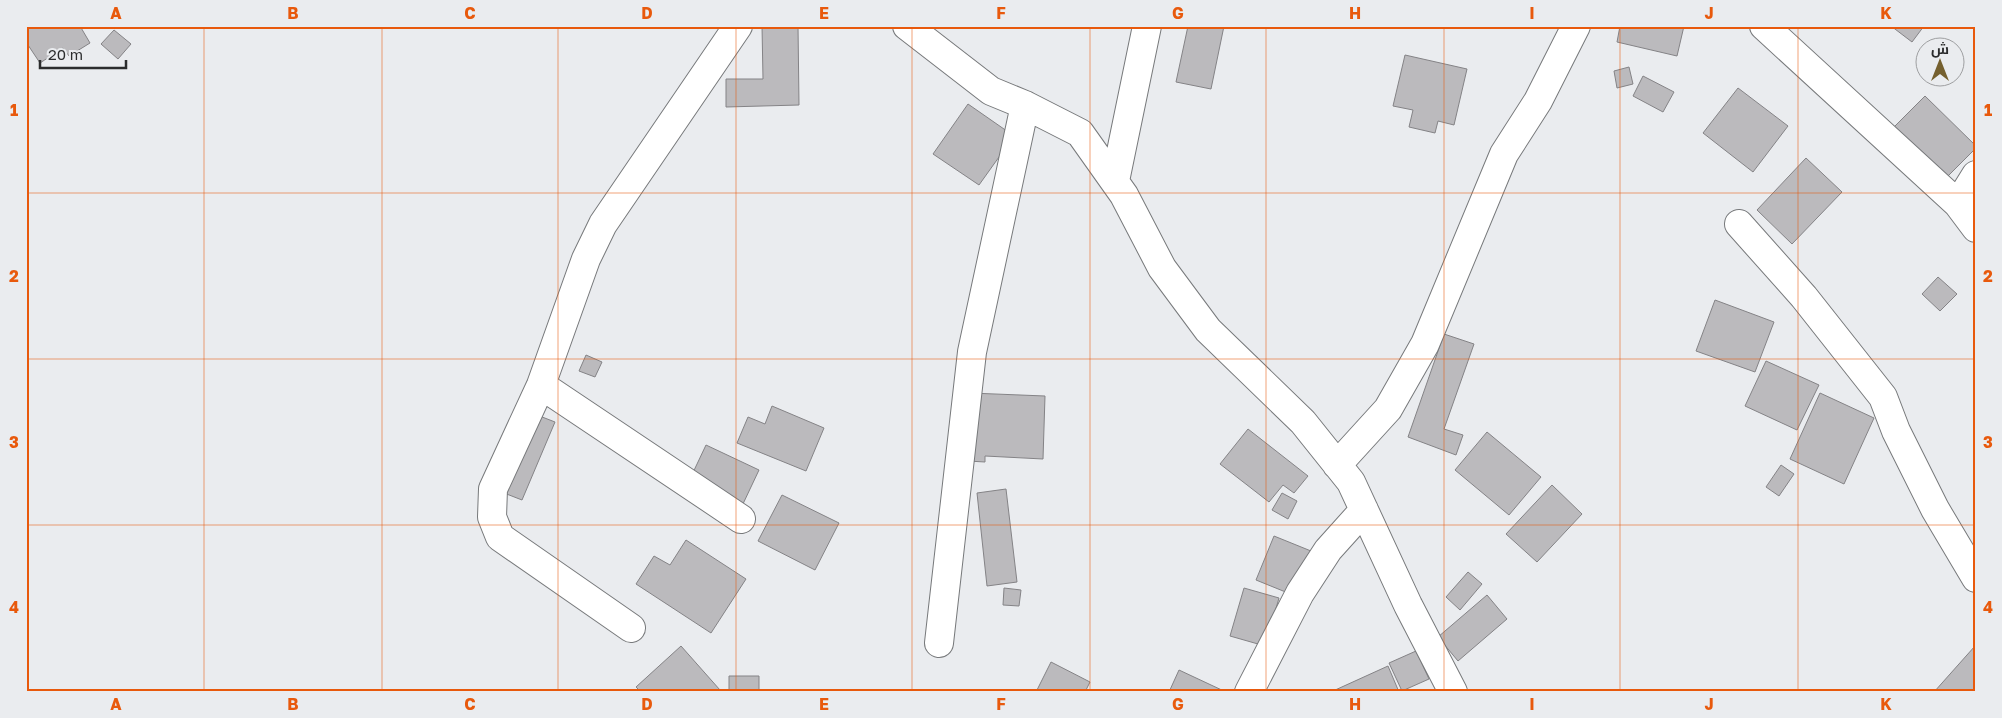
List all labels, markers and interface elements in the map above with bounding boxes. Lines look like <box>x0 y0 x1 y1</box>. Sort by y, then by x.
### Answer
text: A <box>110 3 122 23</box>
text: B <box>287 3 299 23</box>
text: C <box>464 3 476 23</box>
text: D <box>641 3 653 23</box>
text: E <box>819 3 829 23</box>
text: F <box>996 3 1006 23</box>
text: G <box>1172 3 1184 23</box>
text: H <box>1349 3 1361 23</box>
text: I <box>1529 3 1535 23</box>
text: J <box>1704 3 1714 23</box>
text: K <box>1880 3 1892 23</box>
scale bar <box>40 38 126 70</box>
north arrow <box>1914 38 1964 88</box>
text: ش <box>1931 40 1949 58</box>
text: 20 m <box>48 45 83 63</box>
text: 1 <box>10 100 18 120</box>
text: 1 <box>1984 100 1992 120</box>
text: 2 <box>9 266 19 286</box>
text: 2 <box>1983 266 1993 286</box>
text: 3 <box>9 432 19 452</box>
text: 3 <box>1983 432 1993 452</box>
text: 4 <box>9 597 19 617</box>
text: 4 <box>1983 597 1993 617</box>
text: A <box>110 694 122 714</box>
text: B <box>287 694 299 714</box>
text: C <box>464 694 476 714</box>
text: D <box>641 694 653 714</box>
text: E <box>819 694 829 714</box>
text: F <box>996 694 1006 714</box>
text: G <box>1172 694 1184 714</box>
text: H <box>1349 694 1361 714</box>
text: I <box>1529 694 1535 714</box>
text: J <box>1704 694 1714 714</box>
text: K <box>1880 694 1892 714</box>

